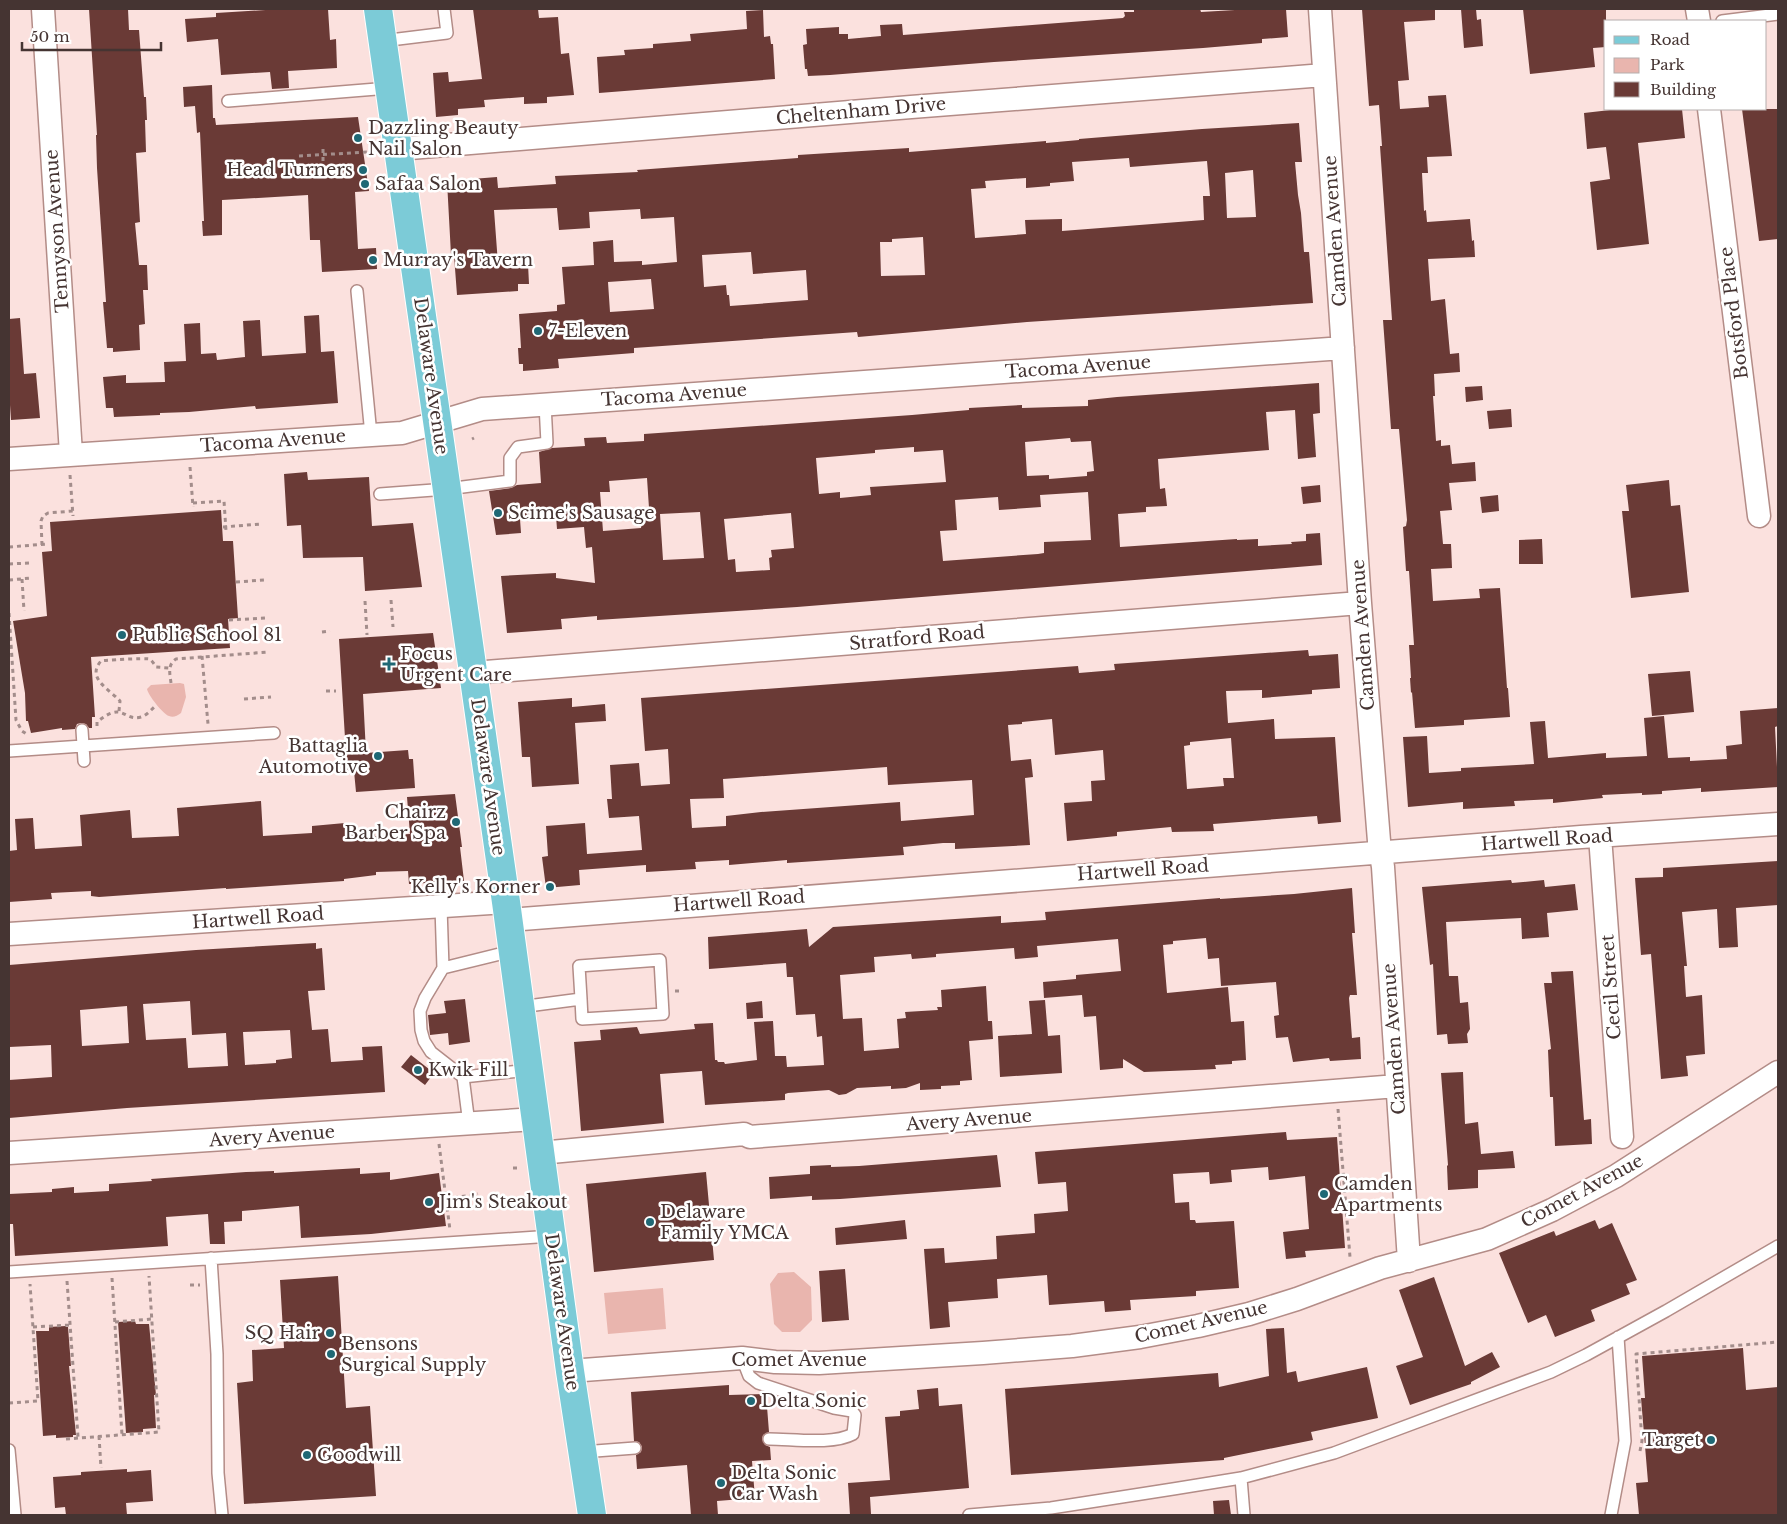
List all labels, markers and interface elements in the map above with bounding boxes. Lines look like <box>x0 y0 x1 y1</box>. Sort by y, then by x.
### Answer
scale bar <box>22 20 161 52</box>
legend <box>1604 20 1767 110</box>
text: 50 m <box>30 27 70 46</box>
text: Road <box>1650 30 1690 49</box>
text: Park <box>1650 55 1686 74</box>
text: Building <box>1650 80 1717 99</box>
street label: Cheltenham Drive <box>775 93 947 129</box>
place label: Dazzling Beauty Nail Salon <box>368 117 519 160</box>
marker: Dazzling Beauty Nail Salon <box>352 132 364 144</box>
street label: Tennyson Avenue <box>40 149 74 313</box>
street label: Camden Avenue <box>1319 155 1351 307</box>
place label: Head Turners <box>226 159 353 181</box>
marker: Head Turners <box>357 164 369 176</box>
place label: Safaa Salon <box>375 173 481 195</box>
marker: Safaa Salon <box>359 178 371 190</box>
street label: Botsford Place <box>1715 245 1753 381</box>
place label: Murray's Tavern <box>383 249 533 271</box>
marker: Murray's Tavern <box>367 254 379 266</box>
street label: Delaware Avenue <box>409 296 453 456</box>
place label: 7-Eleven <box>548 320 627 342</box>
marker: 7-Eleven <box>532 325 544 337</box>
street label: Tacoma Avenue <box>1004 351 1152 383</box>
street label: Tacoma Avenue <box>600 379 748 411</box>
street label: Tacoma Avenue <box>199 425 347 457</box>
place label: Scime's Sausage <box>508 502 655 524</box>
marker: Scime's Sausage <box>492 507 504 519</box>
street label: Camden Avenue <box>1347 559 1379 711</box>
street label: Stratford Road <box>848 621 986 655</box>
place label: Public School 81 <box>132 624 282 646</box>
marker: Public School 81 <box>116 629 128 641</box>
place label: Focus Urgent Care <box>400 643 512 686</box>
marker: Focus Urgent Care <box>382 657 396 671</box>
street label: Delaware Avenue <box>466 697 510 857</box>
place label: Battaglia Automotive <box>258 735 368 778</box>
marker: Battaglia Automotive <box>372 750 384 762</box>
place label: Chairz Barber Spa <box>345 801 446 844</box>
marker: Chairz Barber Spa <box>450 816 462 828</box>
street label: Hartwell Road <box>1480 824 1614 856</box>
street label: Hartwell Road <box>1076 854 1210 886</box>
place label: Kelly's Korner <box>411 876 540 898</box>
marker: Kelly's Korner <box>544 881 556 893</box>
street label: Hartwell Road <box>672 885 806 917</box>
street label: Hartwell Road <box>191 902 325 934</box>
street label: Cecil Street <box>1596 933 1626 1040</box>
street label: Camden Avenue <box>1378 963 1410 1115</box>
place label: Kwik Fill <box>428 1059 508 1081</box>
marker: Kwik Fill <box>412 1064 424 1076</box>
street label: Avery Avenue <box>904 1105 1033 1135</box>
street label: Avery Avenue <box>207 1121 336 1151</box>
street label: Comet Avenue <box>1517 1149 1647 1233</box>
place label: Camden Apartments <box>1333 1173 1443 1216</box>
marker: Camden Apartments <box>1318 1188 1330 1200</box>
place label: Jim's Steakout <box>437 1191 568 1213</box>
marker: Jim's Steakout <box>423 1196 435 1208</box>
place label: Delaware Family YMCA <box>660 1201 790 1244</box>
marker: Delaware Family YMCA <box>644 1216 656 1228</box>
street label: Delaware Avenue <box>540 1232 584 1392</box>
street label: Comet Avenue <box>1132 1296 1270 1348</box>
place label: SQ Hair <box>245 1322 320 1344</box>
marker: SQ Hair <box>324 1327 336 1339</box>
place label: Bensons Surgical Supply <box>341 1333 487 1376</box>
marker: Bensons Surgical Supply <box>325 1348 337 1360</box>
street label: Comet Avenue <box>731 1349 867 1371</box>
place label: Delta Sonic <box>761 1390 867 1412</box>
marker: Delta Sonic <box>745 1395 757 1407</box>
place label: Target <box>1642 1429 1701 1451</box>
marker: Target <box>1705 1434 1717 1446</box>
place label: Goodwill <box>317 1444 402 1466</box>
marker: Goodwill <box>301 1449 313 1461</box>
place label: Delta Sonic Car Wash <box>731 1462 837 1505</box>
marker: Delta Sonic Car Wash <box>715 1477 727 1489</box>

